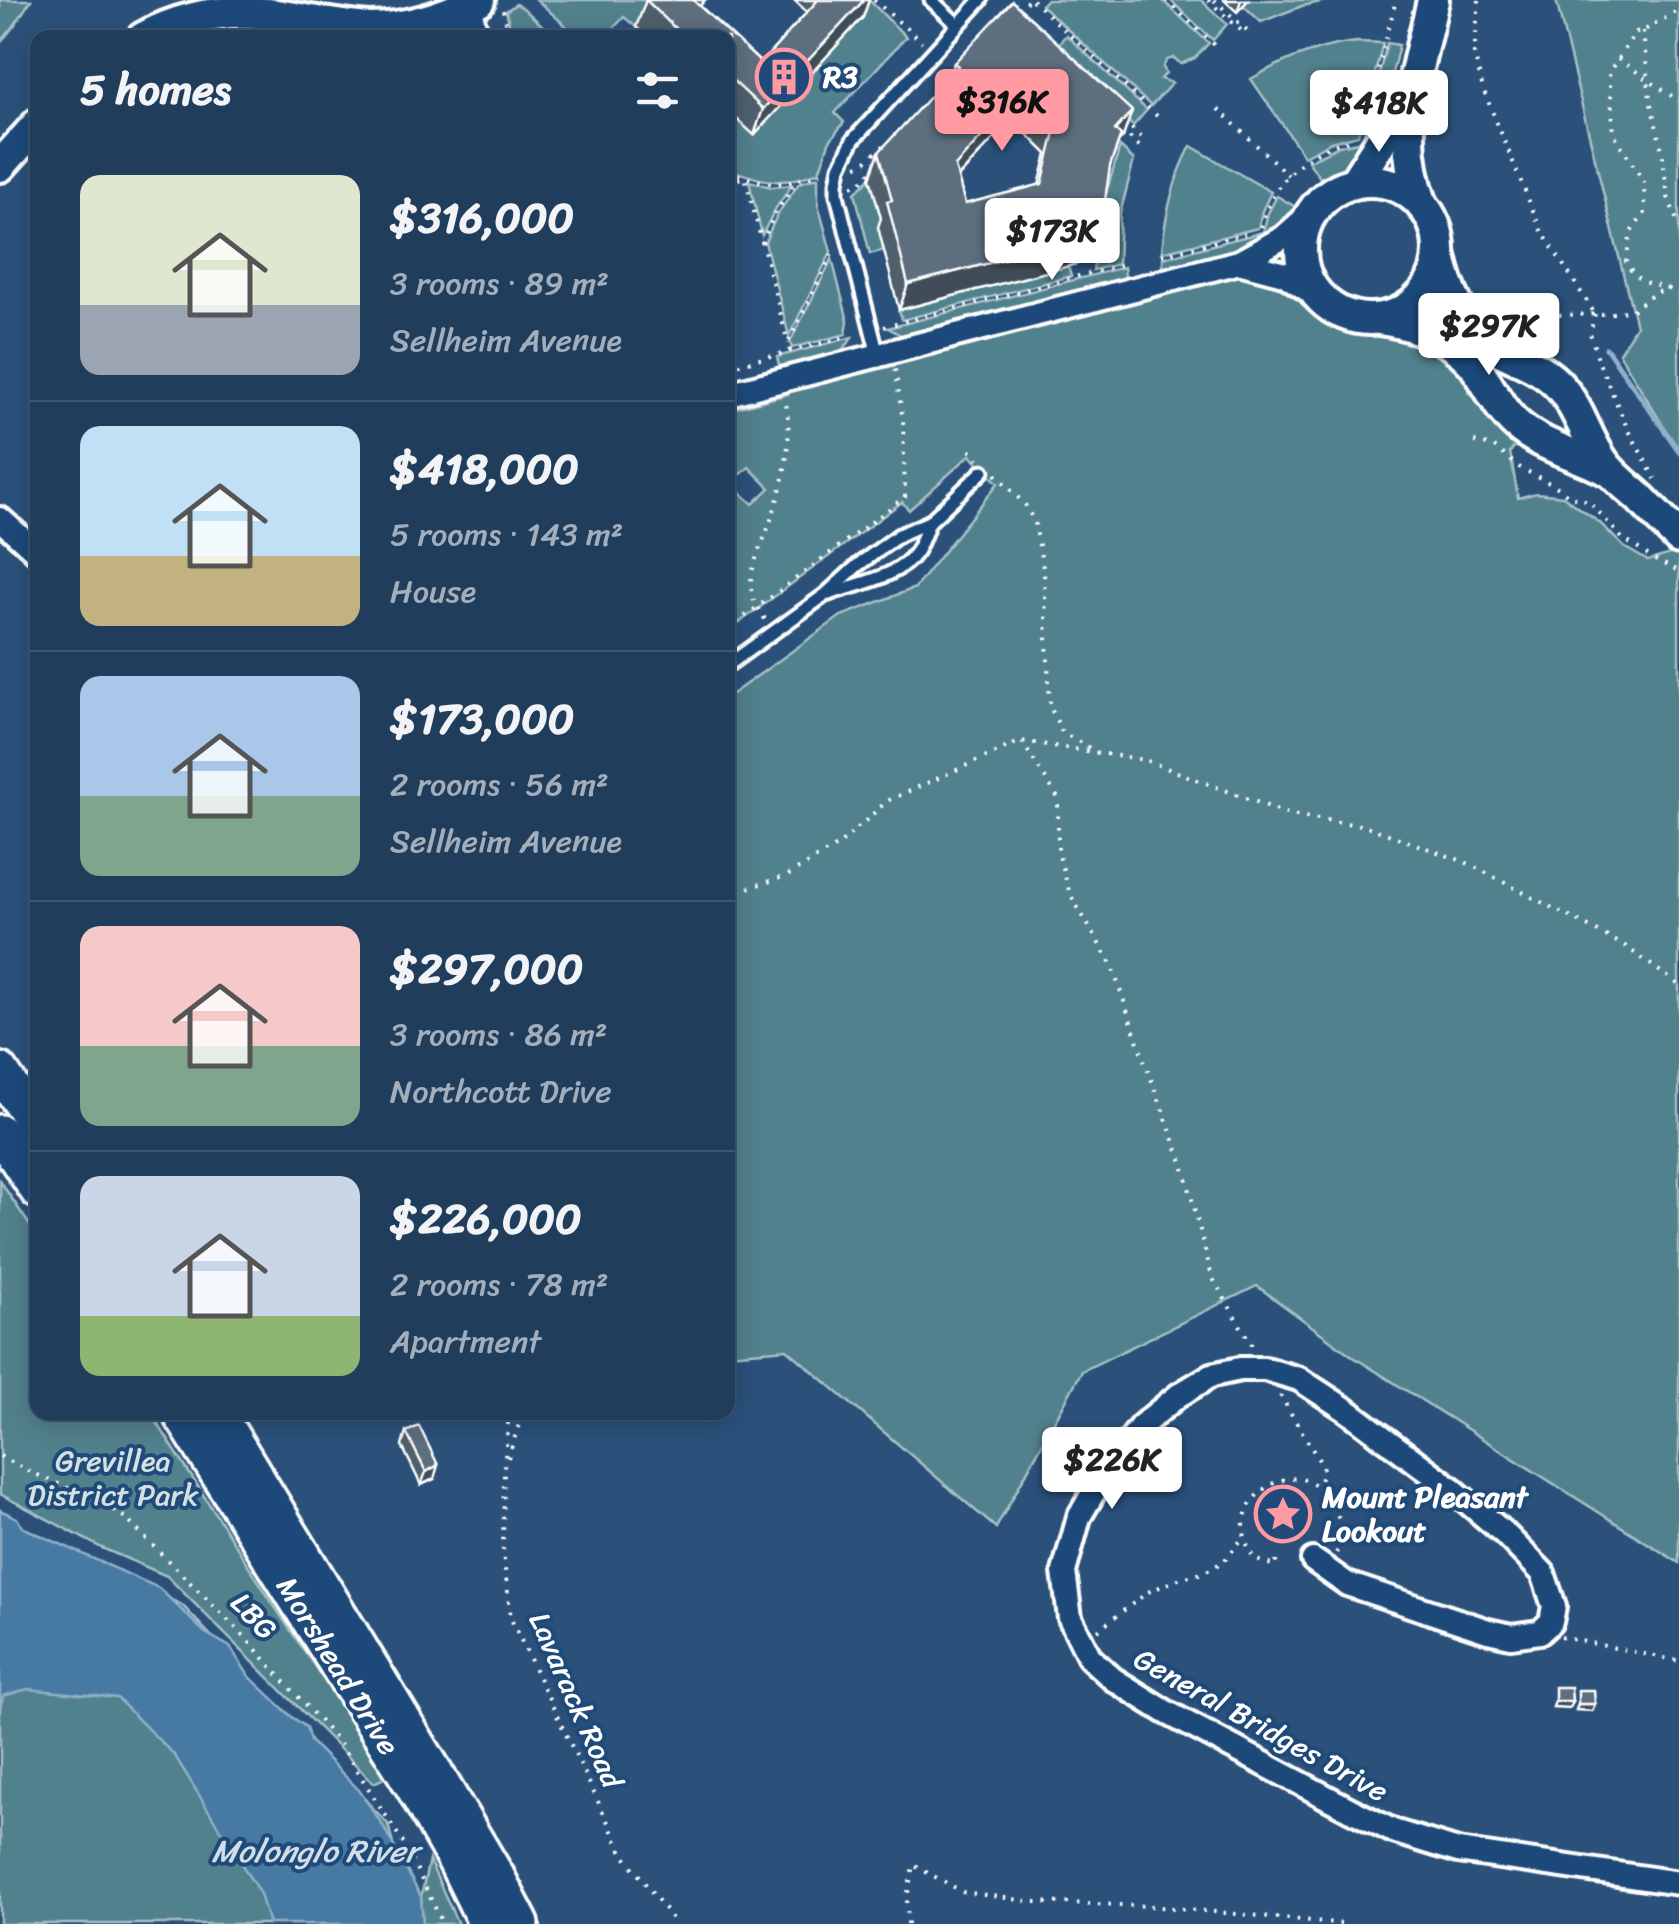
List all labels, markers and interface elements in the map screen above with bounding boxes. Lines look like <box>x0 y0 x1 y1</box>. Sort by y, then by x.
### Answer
building icon: R3 <box>754 47 814 107</box>
place label: R3 <box>822 50 858 104</box>
text: 5 homes <box>80 53 231 127</box>
icon: filters <box>630 63 685 118</box>
pin: $316K <box>932 69 1072 154</box>
pin: $418K <box>1309 70 1449 155</box>
text: $316K <box>957 73 1047 130</box>
text: $418K <box>1332 74 1426 131</box>
text: $316,000 <box>390 181 574 255</box>
pin: $173K <box>982 198 1122 283</box>
text: $173K <box>1007 202 1097 259</box>
icon: home <box>160 215 280 335</box>
text: 3 rooms · 89 m² <box>390 255 609 312</box>
pin: $297K <box>1419 293 1559 378</box>
text: $297K <box>1440 297 1538 354</box>
text: Sellheim Avenue <box>390 312 622 369</box>
text: $418,000 <box>390 432 579 506</box>
icon: home <box>160 466 280 586</box>
text: 5 rooms · 143 m² <box>390 506 623 563</box>
text: House <box>390 563 476 620</box>
text: $173,000 <box>390 682 574 756</box>
icon: home <box>160 716 280 836</box>
text: 2 rooms · 56 m² <box>390 756 609 813</box>
text: Sellheim Avenue <box>390 813 622 870</box>
text: $297,000 <box>390 932 583 1006</box>
icon: home <box>160 966 280 1086</box>
text: 3 rooms · 86 m² <box>390 1006 607 1063</box>
text: Northcott Drive <box>390 1063 612 1120</box>
text: $226,000 <box>390 1182 582 1256</box>
icon: home <box>160 1216 280 1336</box>
text: 2 rooms · 78 m² <box>390 1256 608 1313</box>
text: Apartment <box>390 1313 541 1370</box>
pin: $226K <box>1042 1427 1182 1512</box>
text: $226K <box>1064 1431 1160 1488</box>
park label: Grevillea District Park <box>27 1434 200 1522</box>
place label: Mount Pleasant Lookout <box>1321 1470 1530 1558</box>
place icon: Mount Pleasant Lookout <box>1253 1484 1313 1544</box>
street label: Morshead Drive <box>261 1565 415 1767</box>
street label: LBG <box>217 1579 291 1653</box>
street label: Lavarack Road <box>513 1603 640 1799</box>
street label: General Bridges Drive <box>1123 1632 1399 1818</box>
water label: Molonglo River <box>211 1823 423 1880</box>

